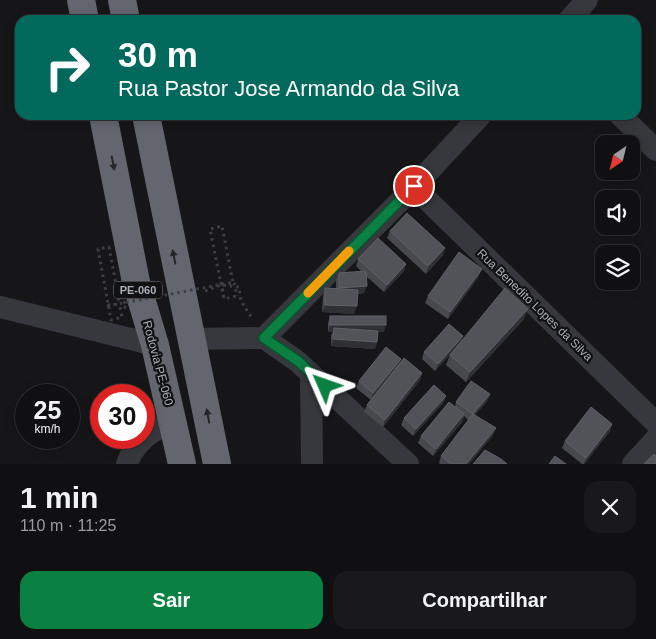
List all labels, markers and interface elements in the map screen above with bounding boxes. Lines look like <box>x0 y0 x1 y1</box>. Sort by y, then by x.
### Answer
icon: right <box>35 35 100 100</box>
text: 30 m <box>118 35 198 74</box>
text: Rua Pastor Jose Armando da Silva <box>118 76 459 101</box>
north arrow <box>595 135 640 180</box>
map controls <box>595 135 640 290</box>
one-way arrow <box>109 155 117 171</box>
pin <box>393 165 435 207</box>
icon: arrive <box>400 172 428 200</box>
button: sound <box>595 190 640 235</box>
button: layers <box>595 245 640 290</box>
street label: Rua Benedito Lopes da Silva <box>474 246 596 364</box>
one-way arrow <box>170 249 178 265</box>
road number: PE-060 <box>114 282 162 298</box>
street label: Rodovia PE-060 <box>140 319 176 407</box>
position arrow <box>298 359 350 411</box>
speed limit sign: 30 <box>90 384 155 449</box>
text: 25 <box>34 396 61 424</box>
one-way arrow <box>203 408 211 424</box>
text: km/h <box>34 422 61 436</box>
text: 1 min <box>20 481 98 514</box>
button: close <box>584 481 636 533</box>
text: 110 m · 11:25 <box>20 517 116 534</box>
button: Sair <box>20 571 323 629</box>
button: Compartilhar <box>333 571 636 629</box>

